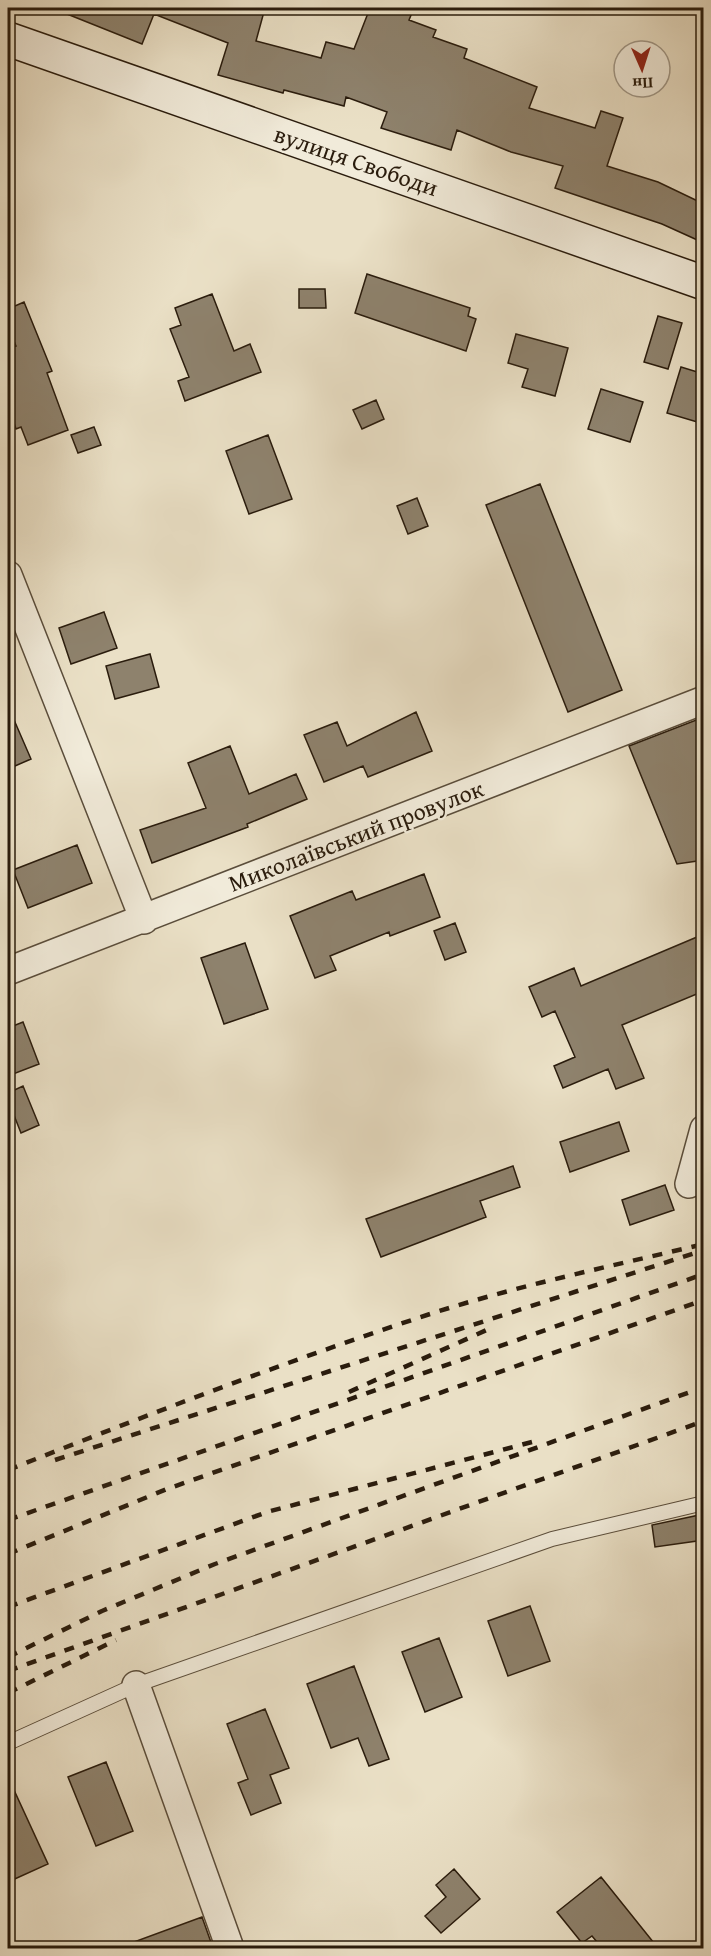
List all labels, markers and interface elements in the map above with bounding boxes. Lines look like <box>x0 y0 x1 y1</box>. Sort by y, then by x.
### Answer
north arrow <box>612 39 672 99</box>
text: Пн <box>632 71 654 97</box>
street label: вулиця Свободи <box>269 116 443 205</box>
street label: Миколаївський провулок <box>223 771 489 900</box>

